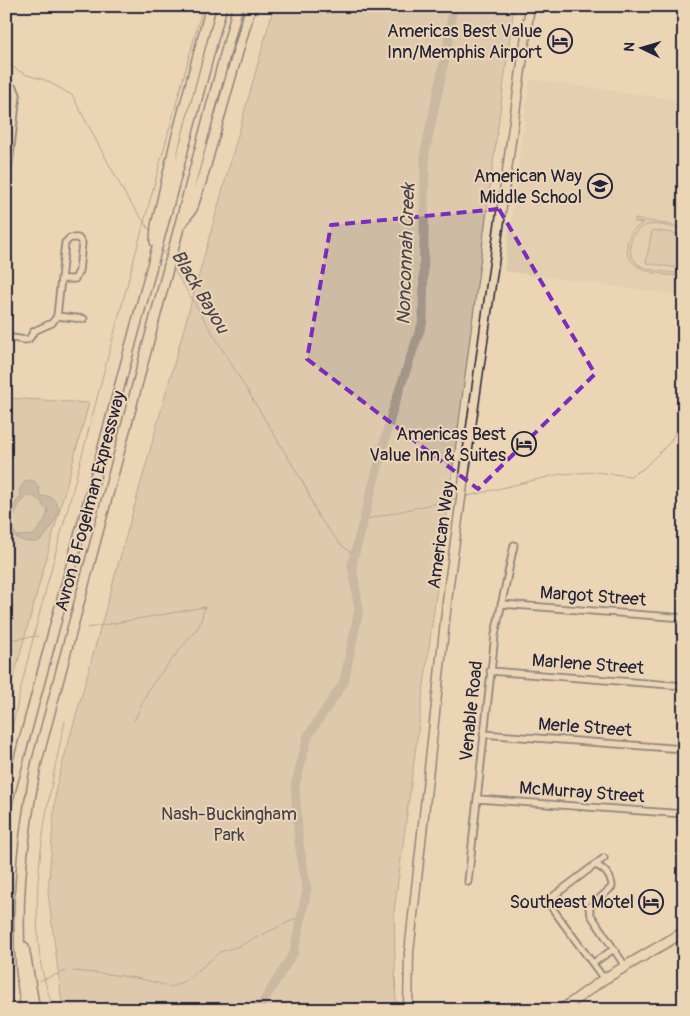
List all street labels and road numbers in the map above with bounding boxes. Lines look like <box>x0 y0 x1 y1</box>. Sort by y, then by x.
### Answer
street label: Avron B Fogelman Expressway <box>50 388 131 614</box>
street label: American Way <box>423 480 460 590</box>
street label: Margot Street <box>539 581 648 612</box>
street label: Marlene Street <box>531 649 646 680</box>
street label: Venable Road <box>455 660 488 763</box>
street label: Merle Street <box>537 713 633 742</box>
street label: McMurray Street <box>518 777 646 808</box>

